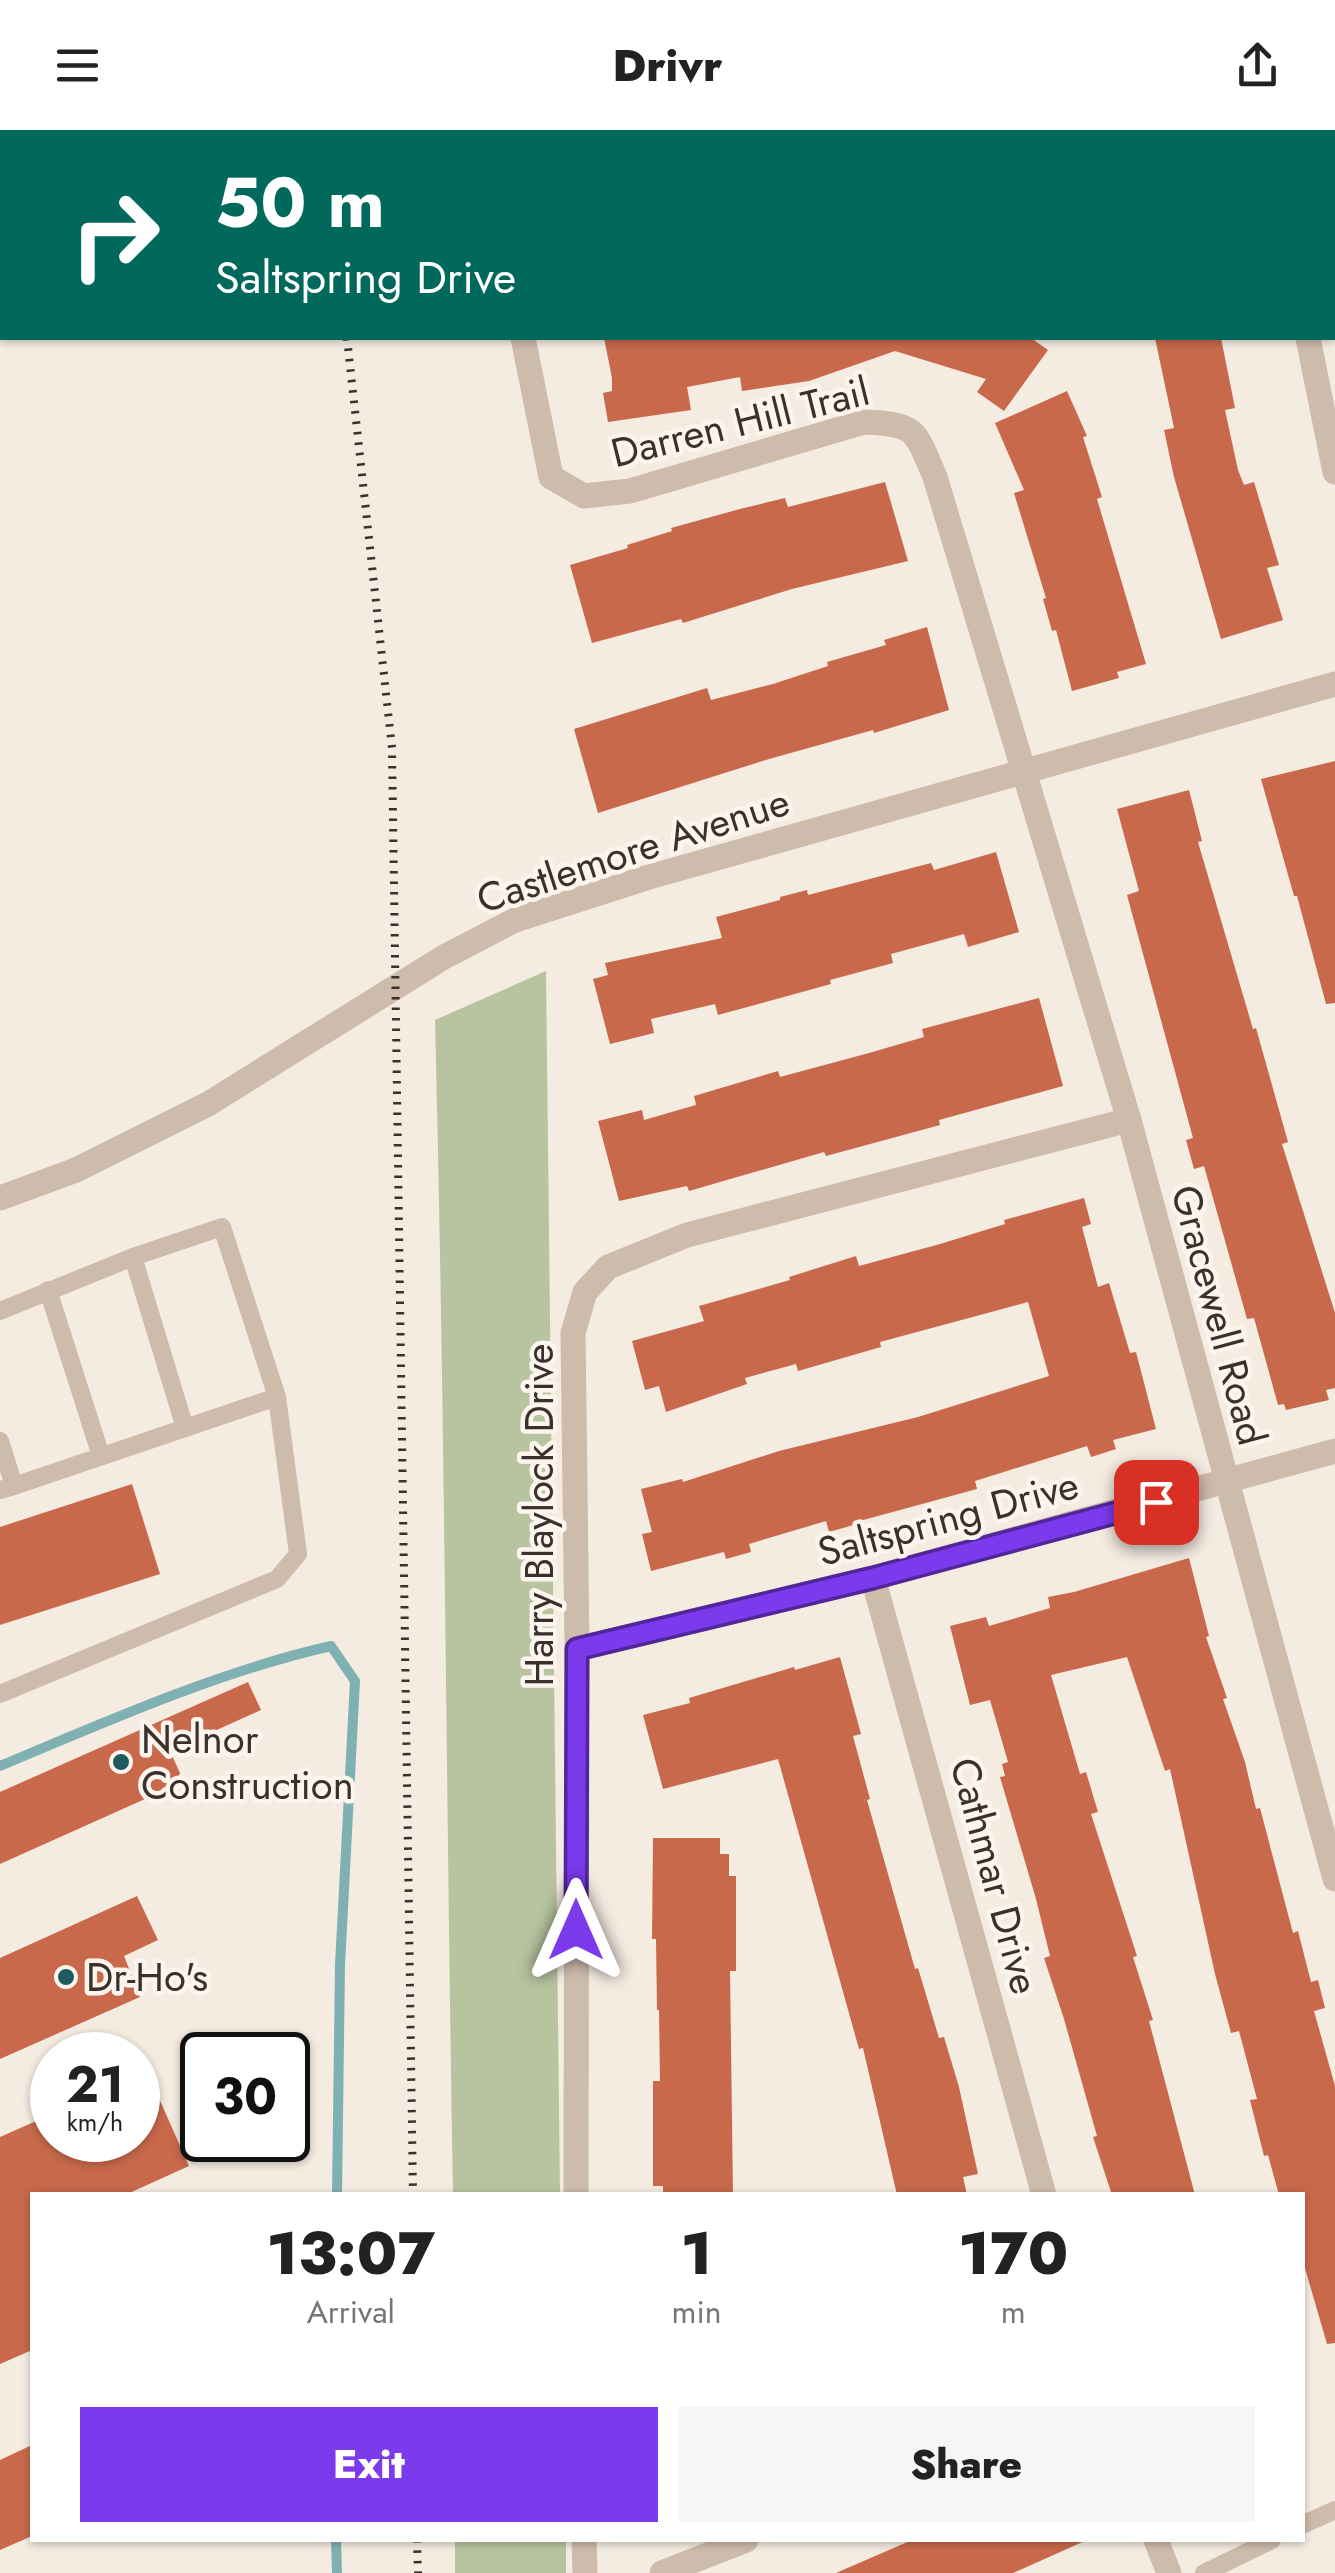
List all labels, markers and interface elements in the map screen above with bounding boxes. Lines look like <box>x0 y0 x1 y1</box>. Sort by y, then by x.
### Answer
text: Drivr <box>612 33 723 98</box>
icon: menu <box>50 38 105 93</box>
icon: share <box>1230 38 1285 93</box>
text: 50 m <box>215 152 385 253</box>
icon: right <box>50 170 180 300</box>
text: Saltspring Drive <box>215 245 516 310</box>
street label: Darren Hill Trail <box>605 362 875 482</box>
street label: Castlemore Avenue <box>469 772 797 928</box>
street label: Gracewell Road <box>1156 1179 1282 1451</box>
street label: Harry Blaylock Drive <box>510 1344 568 1686</box>
street label: Saltspring Drive <box>811 1455 1085 1581</box>
pin <box>1114 1460 1199 1545</box>
icon: arrive <box>1129 1475 1184 1530</box>
place label: Nelnor Construction <box>141 1710 354 1814</box>
marker: Nelnor Construction <box>110 1751 132 1773</box>
street label: Cathmar Drive <box>936 1751 1054 2001</box>
position arrow <box>524 1878 628 1982</box>
place label: Dr-Ho's <box>86 1948 208 2006</box>
marker: Dr-Ho's <box>55 1966 77 1988</box>
speed limit sign: 30 <box>180 2032 310 2162</box>
text: 21 <box>66 2048 124 2121</box>
text: km/h <box>67 2104 123 2140</box>
text: 13:07 <box>267 2210 435 2297</box>
text: 1 <box>681 2210 712 2297</box>
text: 170 <box>958 2210 1068 2297</box>
text: Arrival <box>307 2289 395 2335</box>
text: min <box>672 2289 722 2335</box>
text: m <box>1001 2289 1026 2335</box>
button: Exit <box>80 2407 658 2522</box>
button: Share <box>678 2407 1255 2522</box>

